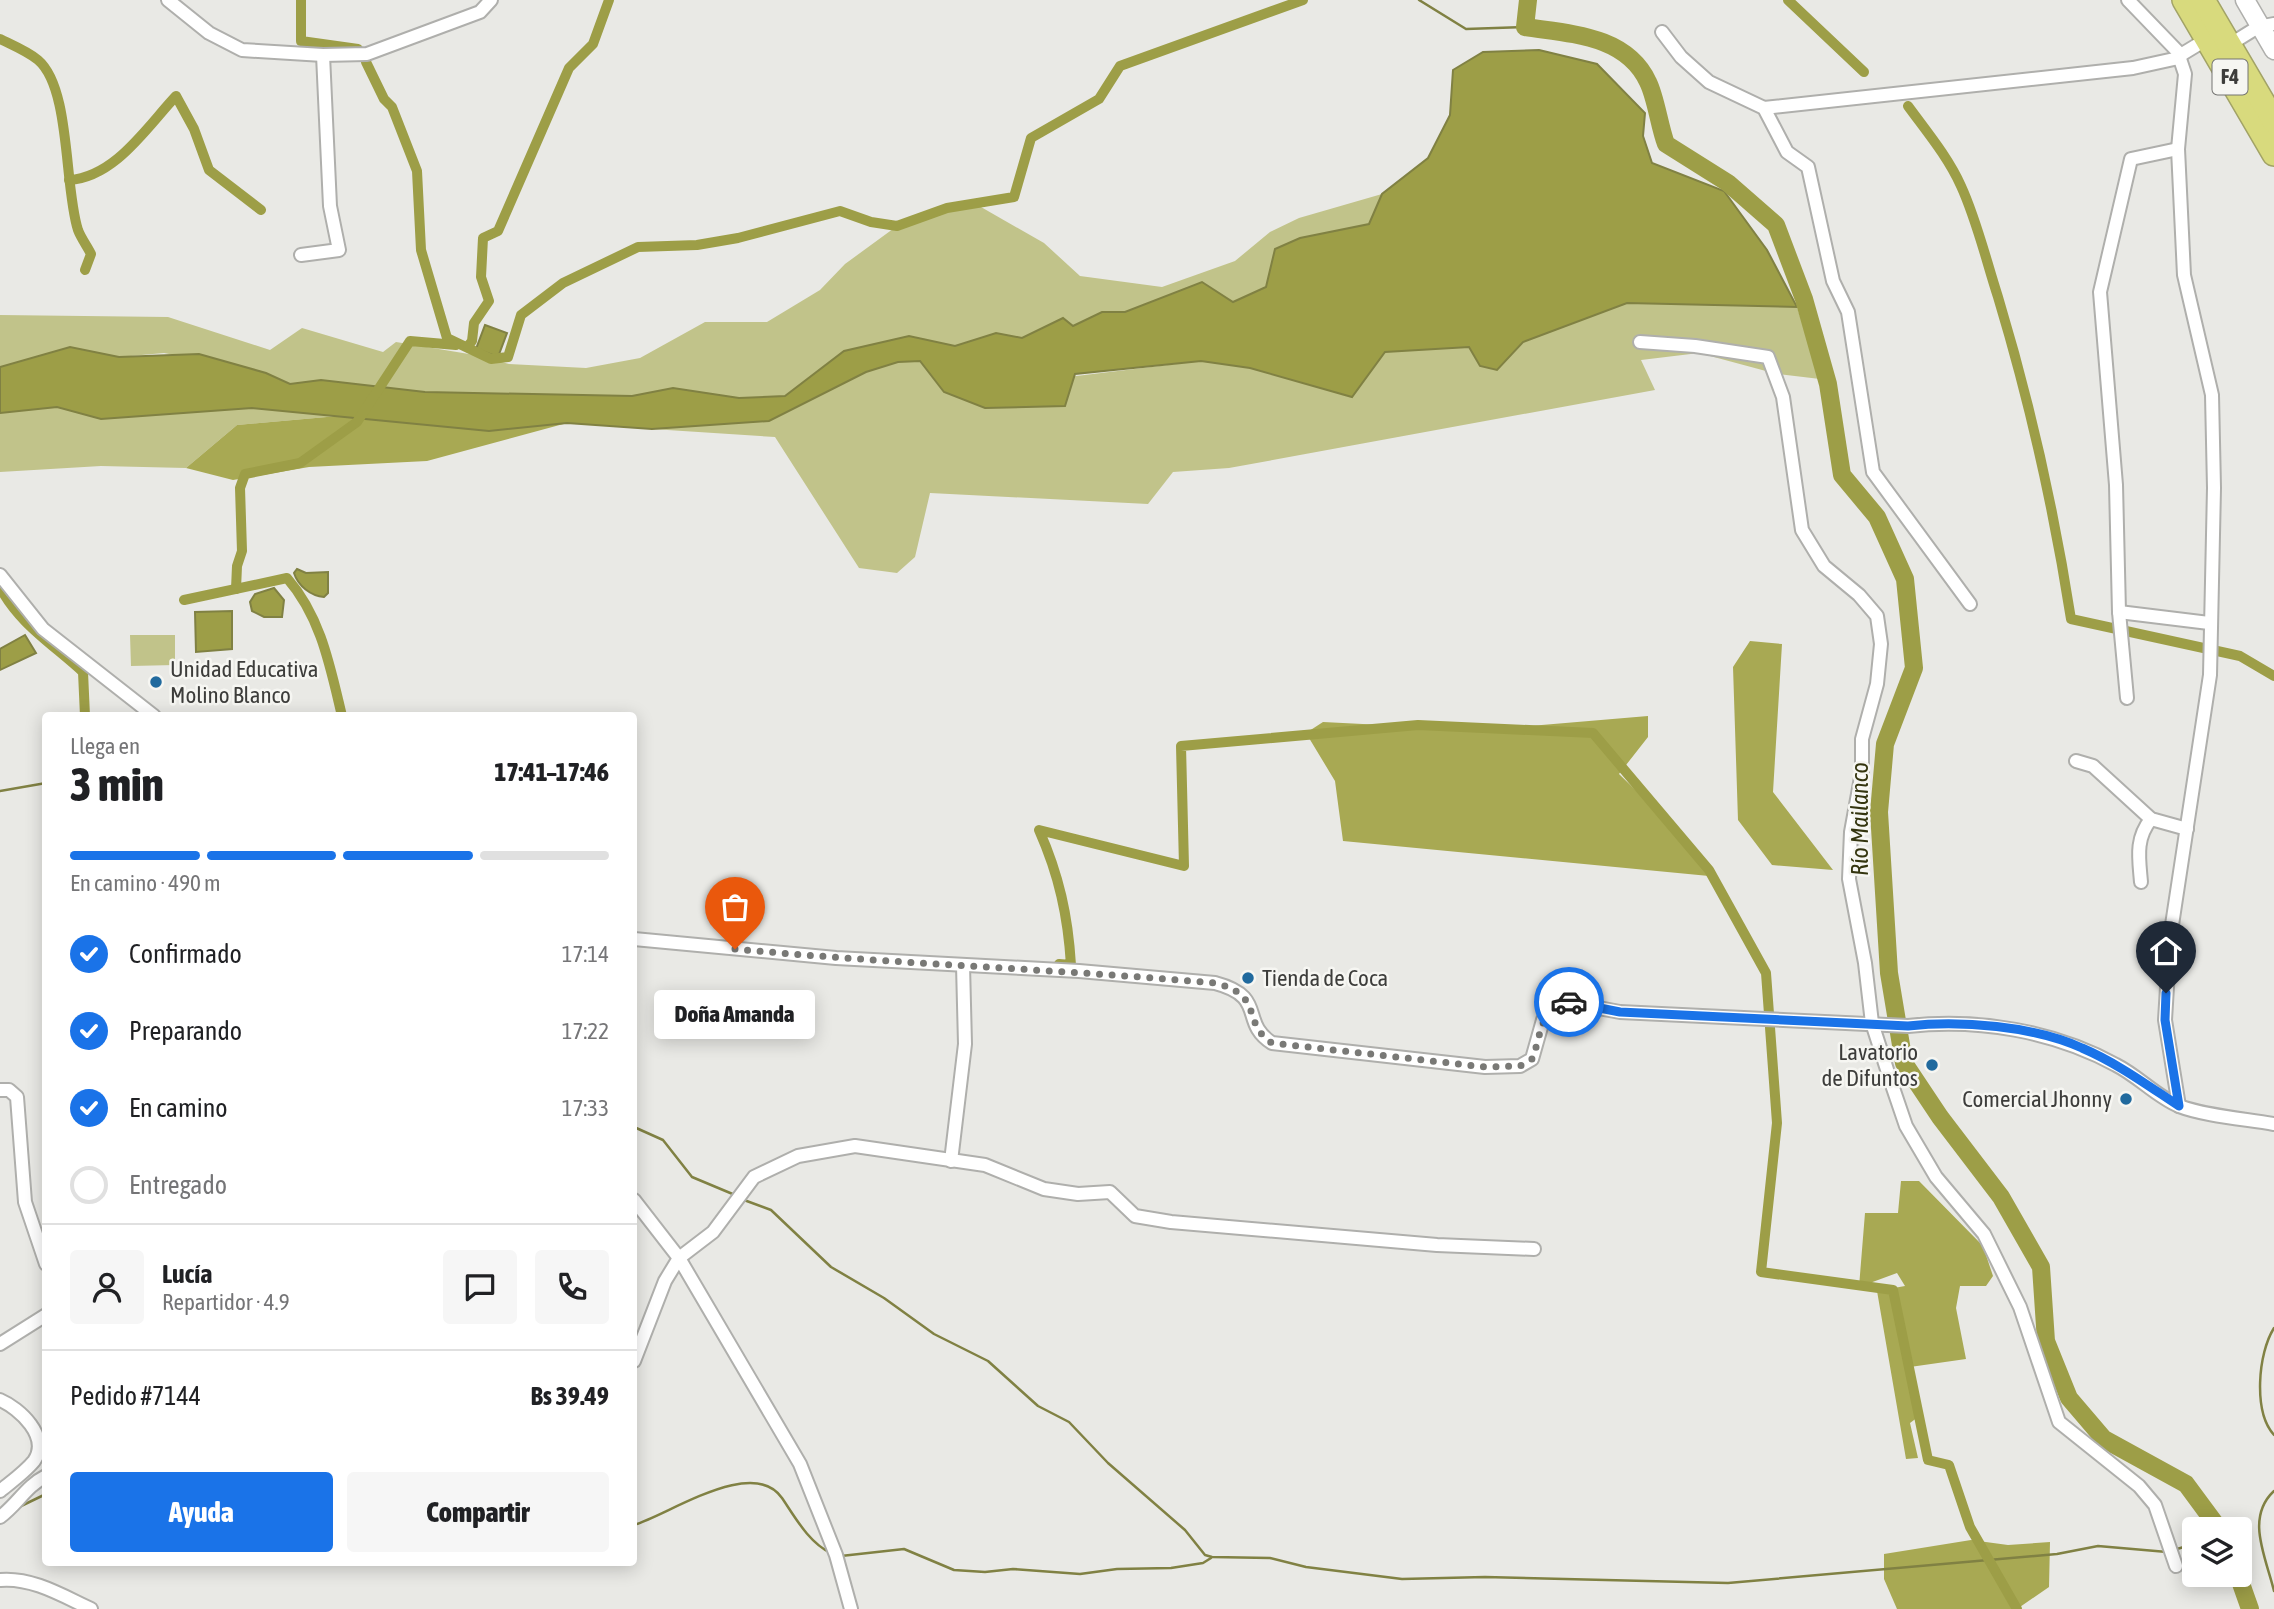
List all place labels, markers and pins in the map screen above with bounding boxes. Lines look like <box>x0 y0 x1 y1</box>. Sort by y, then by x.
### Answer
place label: Unidad Educativa Molino Blanco <box>170 656 319 708</box>
marker: Unidad Educativa Molino Blanco <box>148 674 164 690</box>
pin <box>705 877 765 949</box>
pin <box>2136 921 2196 993</box>
place label: Tienda de Coca <box>1262 965 1388 991</box>
marker: Tienda de Coca <box>1240 970 1256 986</box>
callout: Doña Amanda <box>654 991 816 1040</box>
place label: Lavatorio de Difuntos <box>1821 1039 1918 1091</box>
marker: Lavatorio de Difuntos <box>1924 1057 1940 1073</box>
place label: Comercial Jhonny <box>1962 1086 2112 1112</box>
marker: Comercial Jhonny <box>2118 1091 2134 1107</box>

